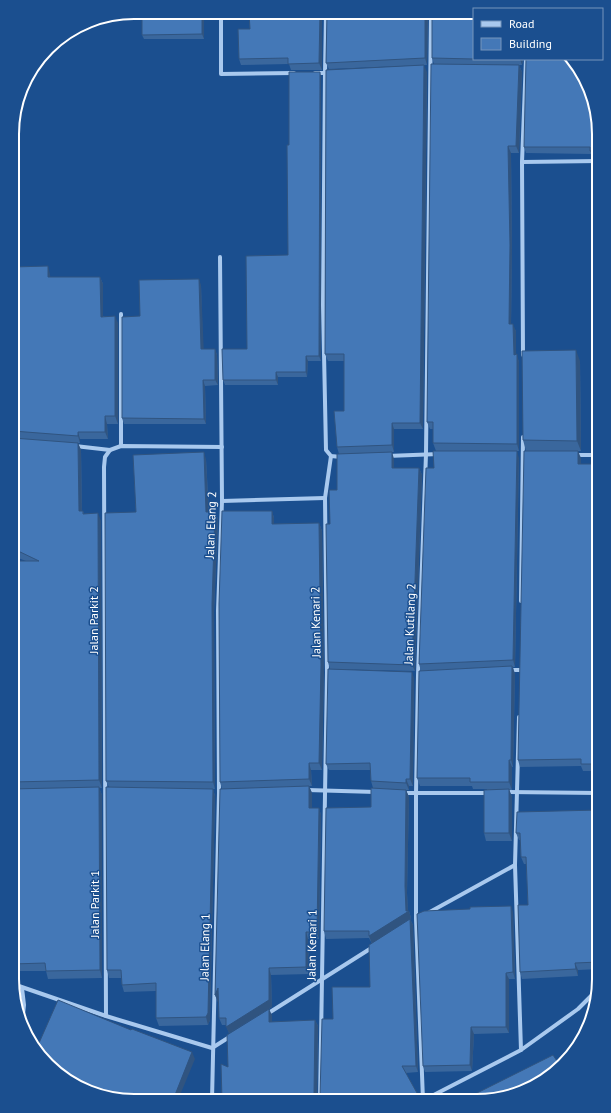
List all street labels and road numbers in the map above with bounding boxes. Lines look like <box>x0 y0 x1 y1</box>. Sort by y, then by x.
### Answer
street label: Jalan Elang 2 <box>202 491 219 560</box>
street label: Jalan Kutilang 2 <box>401 583 418 666</box>
street label: Jalan Parkit 2 <box>86 586 101 655</box>
street label: Jalan Kenari 2 <box>307 586 324 659</box>
street label: Jalan Parkit 1 <box>87 870 102 939</box>
street label: Jalan Kenari 1 <box>303 909 320 982</box>
street label: Jalan Elang 1 <box>196 913 213 982</box>

